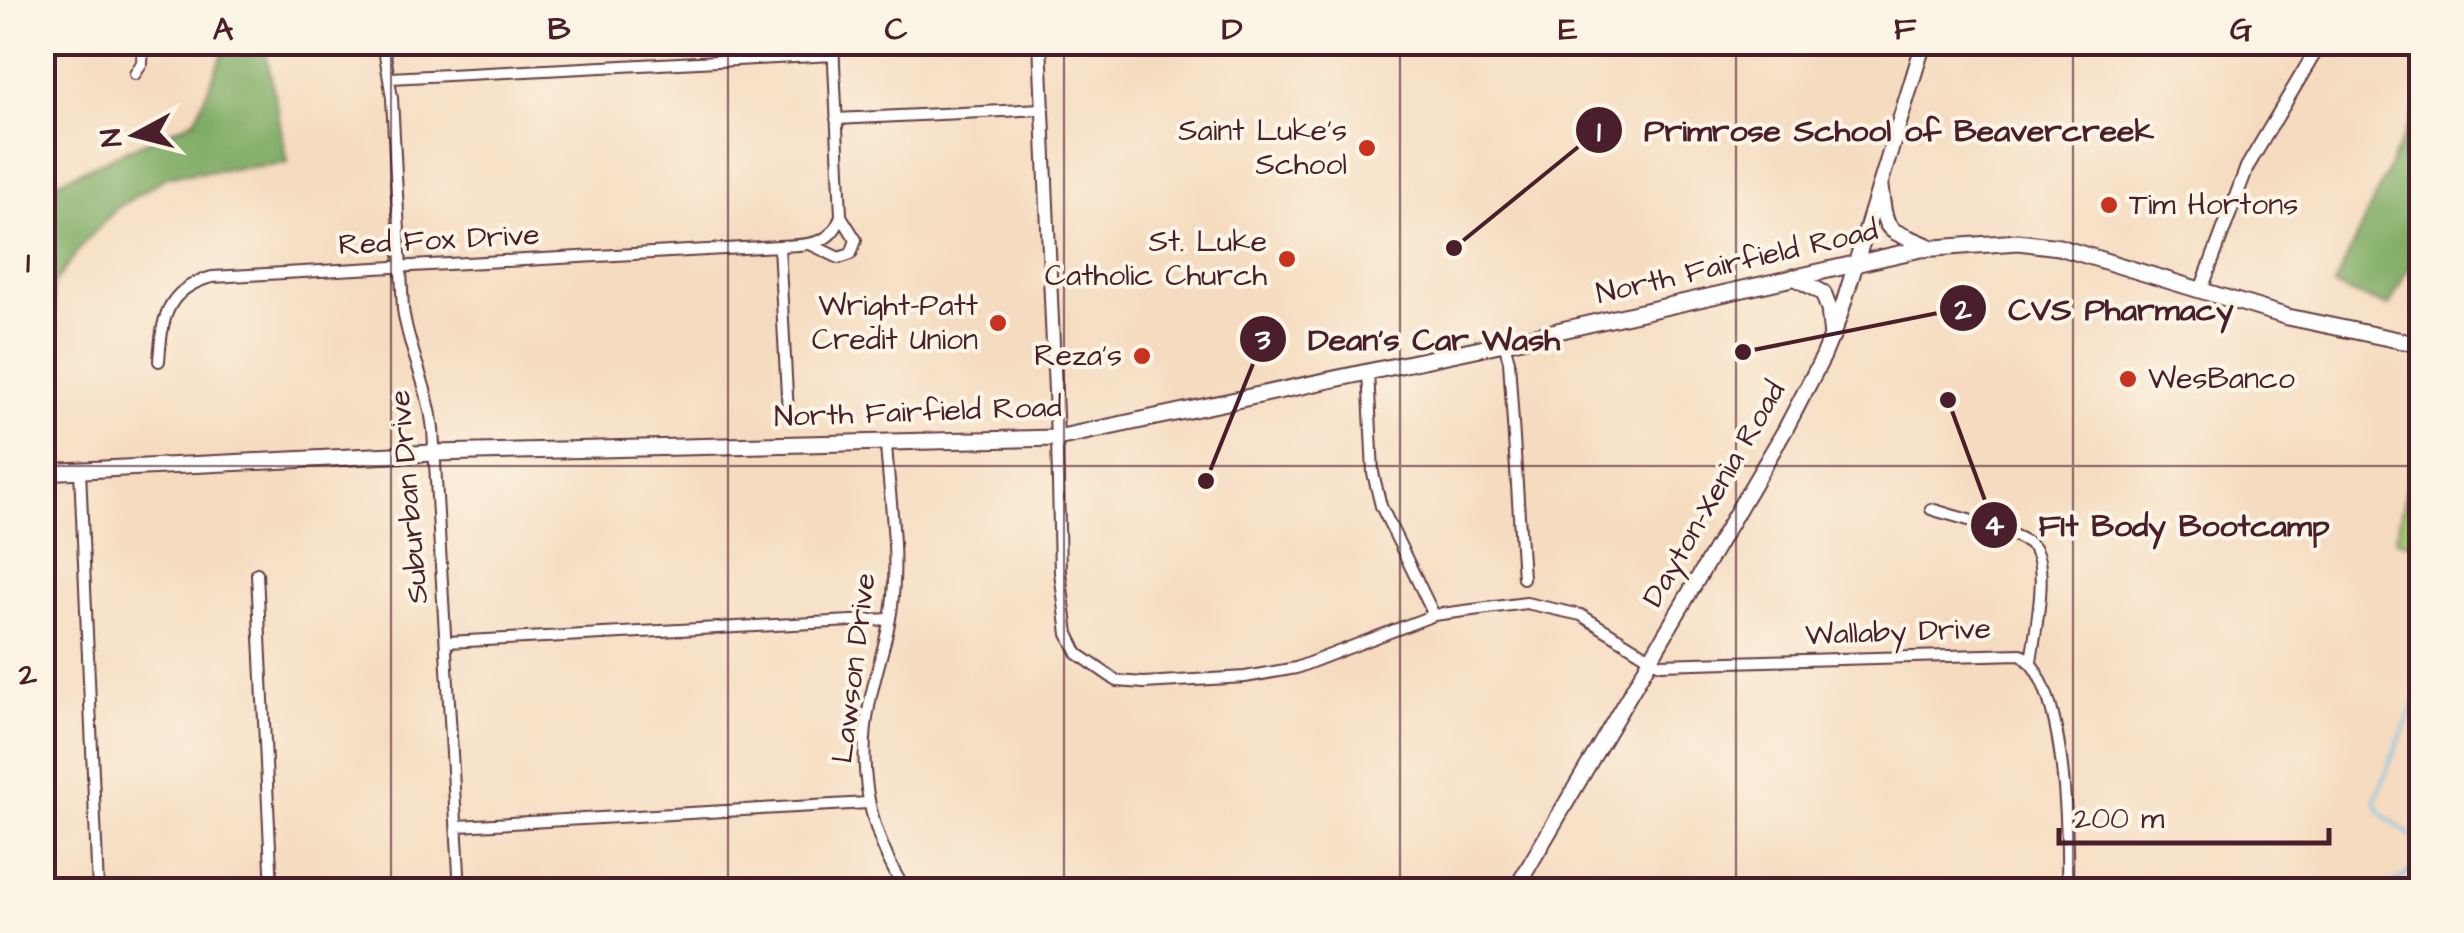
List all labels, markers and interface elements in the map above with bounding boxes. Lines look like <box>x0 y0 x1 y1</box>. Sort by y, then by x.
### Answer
text: A <box>213 7 234 52</box>
text: B <box>548 7 571 52</box>
text: C <box>885 7 908 52</box>
text: D <box>1222 7 1243 52</box>
text: E <box>1559 7 1578 52</box>
text: F <box>1894 7 1917 52</box>
text: G <box>2230 7 2253 52</box>
north arrow <box>85 85 185 185</box>
callout: Primrose School of Beavercreek <box>1574 99 2174 161</box>
text: Primrose School of Beavercreek <box>1644 109 2154 154</box>
place label: Saint Luke’s School <box>1178 110 1347 186</box>
text: 1 <box>1597 111 1601 153</box>
text: N <box>91 126 132 149</box>
marker: Saint Luke’s School <box>1356 137 1378 159</box>
place label: Tim Hortons <box>2129 184 2298 226</box>
marker: Tim Hortons <box>2098 194 2120 216</box>
street label: North Fairfield Road <box>1592 209 1882 315</box>
street label: Red Fox Drive <box>337 214 541 266</box>
place label: St. Luke Catholic Church <box>1045 221 1267 297</box>
text: 1 <box>26 240 30 285</box>
marker: St. Luke Catholic Church <box>1276 248 1298 270</box>
callout: CVS Pharmacy <box>1938 277 2253 339</box>
place label: Wright-Patt Credit Union <box>812 285 978 361</box>
text: CVS Pharmacy <box>2008 288 2234 334</box>
text: 2 <box>1953 289 1972 331</box>
callout: Dean's Car Wash <box>1238 308 1580 370</box>
marker: Wright-Patt Credit Union <box>987 312 1009 334</box>
text: Dean's Car Wash <box>1308 318 1561 363</box>
text: 3 <box>1254 319 1271 361</box>
place label: Reza's <box>1034 335 1122 377</box>
marker: Reza's <box>1131 345 1153 367</box>
place label: WesBanco <box>2148 358 2295 400</box>
marker: WesBanco <box>2117 368 2139 390</box>
street label: Dayton-Xenia Road <box>1632 373 1797 615</box>
street label: North Fairfield Road <box>773 386 1063 438</box>
street label: Suburban Drive <box>379 388 439 606</box>
callout: FIt Body Bootcamp <box>1969 494 2350 556</box>
text: FIt Body Bootcamp <box>2038 504 2330 550</box>
text: 4 <box>1984 505 2005 547</box>
street label: Lawson Drive <box>821 570 887 766</box>
street label: Wallaby Drive <box>1804 608 1992 657</box>
text: 2 <box>18 652 38 697</box>
scale bar <box>2059 783 2329 845</box>
text: 200 m <box>2074 798 2165 840</box>

